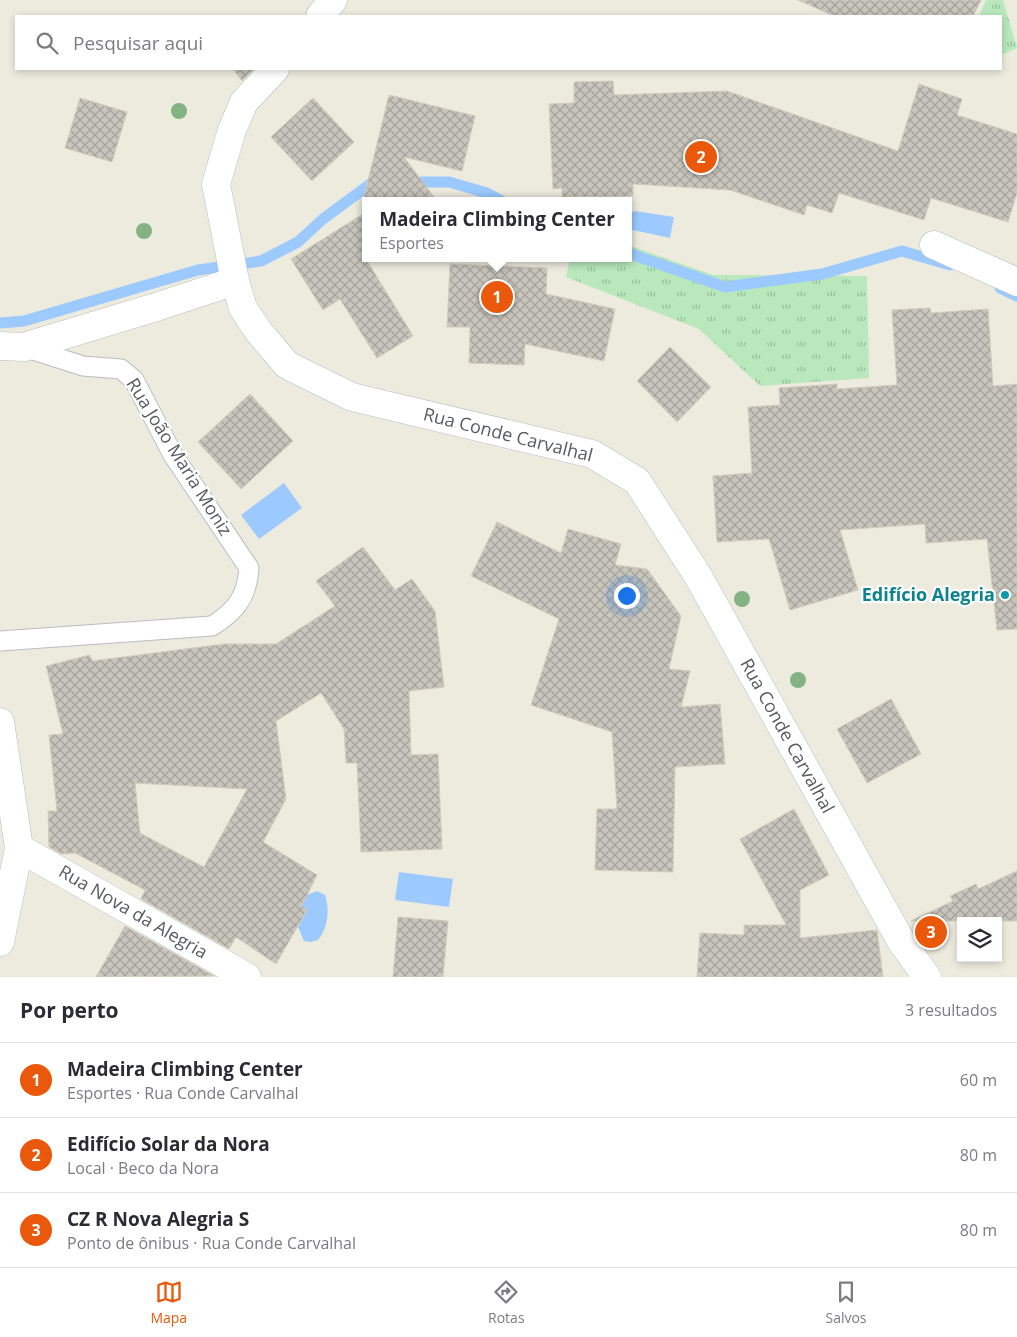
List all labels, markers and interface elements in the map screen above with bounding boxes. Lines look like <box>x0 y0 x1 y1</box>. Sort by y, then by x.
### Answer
search box <box>15 15 1002 70</box>
icon: search <box>33 29 61 57</box>
text: Pesquisar aqui <box>73 30 203 56</box>
pin: 2 <box>685 138 717 176</box>
popup <box>362 197 632 262</box>
text: Madeira Climbing Center <box>379 206 615 232</box>
text: Esportes <box>379 232 444 254</box>
pin: 1 <box>481 278 513 316</box>
street label: Rua João Maria Moniz <box>121 373 238 540</box>
street label: Rua Conde Carvalhal <box>421 401 595 467</box>
place label: Edifício Alegria <box>862 582 995 606</box>
your location <box>614 583 640 609</box>
marker: Edifício Alegria <box>999 589 1011 601</box>
street label: Rua Conde Carvalhal <box>735 654 840 817</box>
street label: Rua Nova da Alegria <box>55 859 212 964</box>
pin: 3 <box>915 913 947 951</box>
map controls <box>957 917 1002 962</box>
button: layers <box>957 917 1002 962</box>
text: Por perto <box>20 996 119 1024</box>
text: 3 resultados <box>905 999 997 1021</box>
text: Madeira Climbing Center <box>67 1056 303 1082</box>
text: 1 <box>31 1069 41 1091</box>
text: 60 m <box>960 1069 997 1091</box>
text: Esportes · Rua Conde Carvalhal <box>67 1082 299 1104</box>
text: Edifício Solar da Nora <box>67 1131 270 1157</box>
text: 2 <box>31 1144 41 1166</box>
text: 80 m <box>960 1144 997 1166</box>
text: Local · Beco da Nora <box>67 1157 219 1179</box>
text: CZ R Nova Alegria S <box>67 1206 249 1232</box>
text: 3 <box>31 1219 41 1241</box>
text: 80 m <box>960 1219 997 1241</box>
text: Ponto de ônibus · Rua Conde Carvalhal <box>67 1232 356 1254</box>
tab: Mapa <box>150 1278 187 1327</box>
tab: Rotas <box>488 1278 525 1327</box>
tab: Salvos <box>825 1278 867 1327</box>

